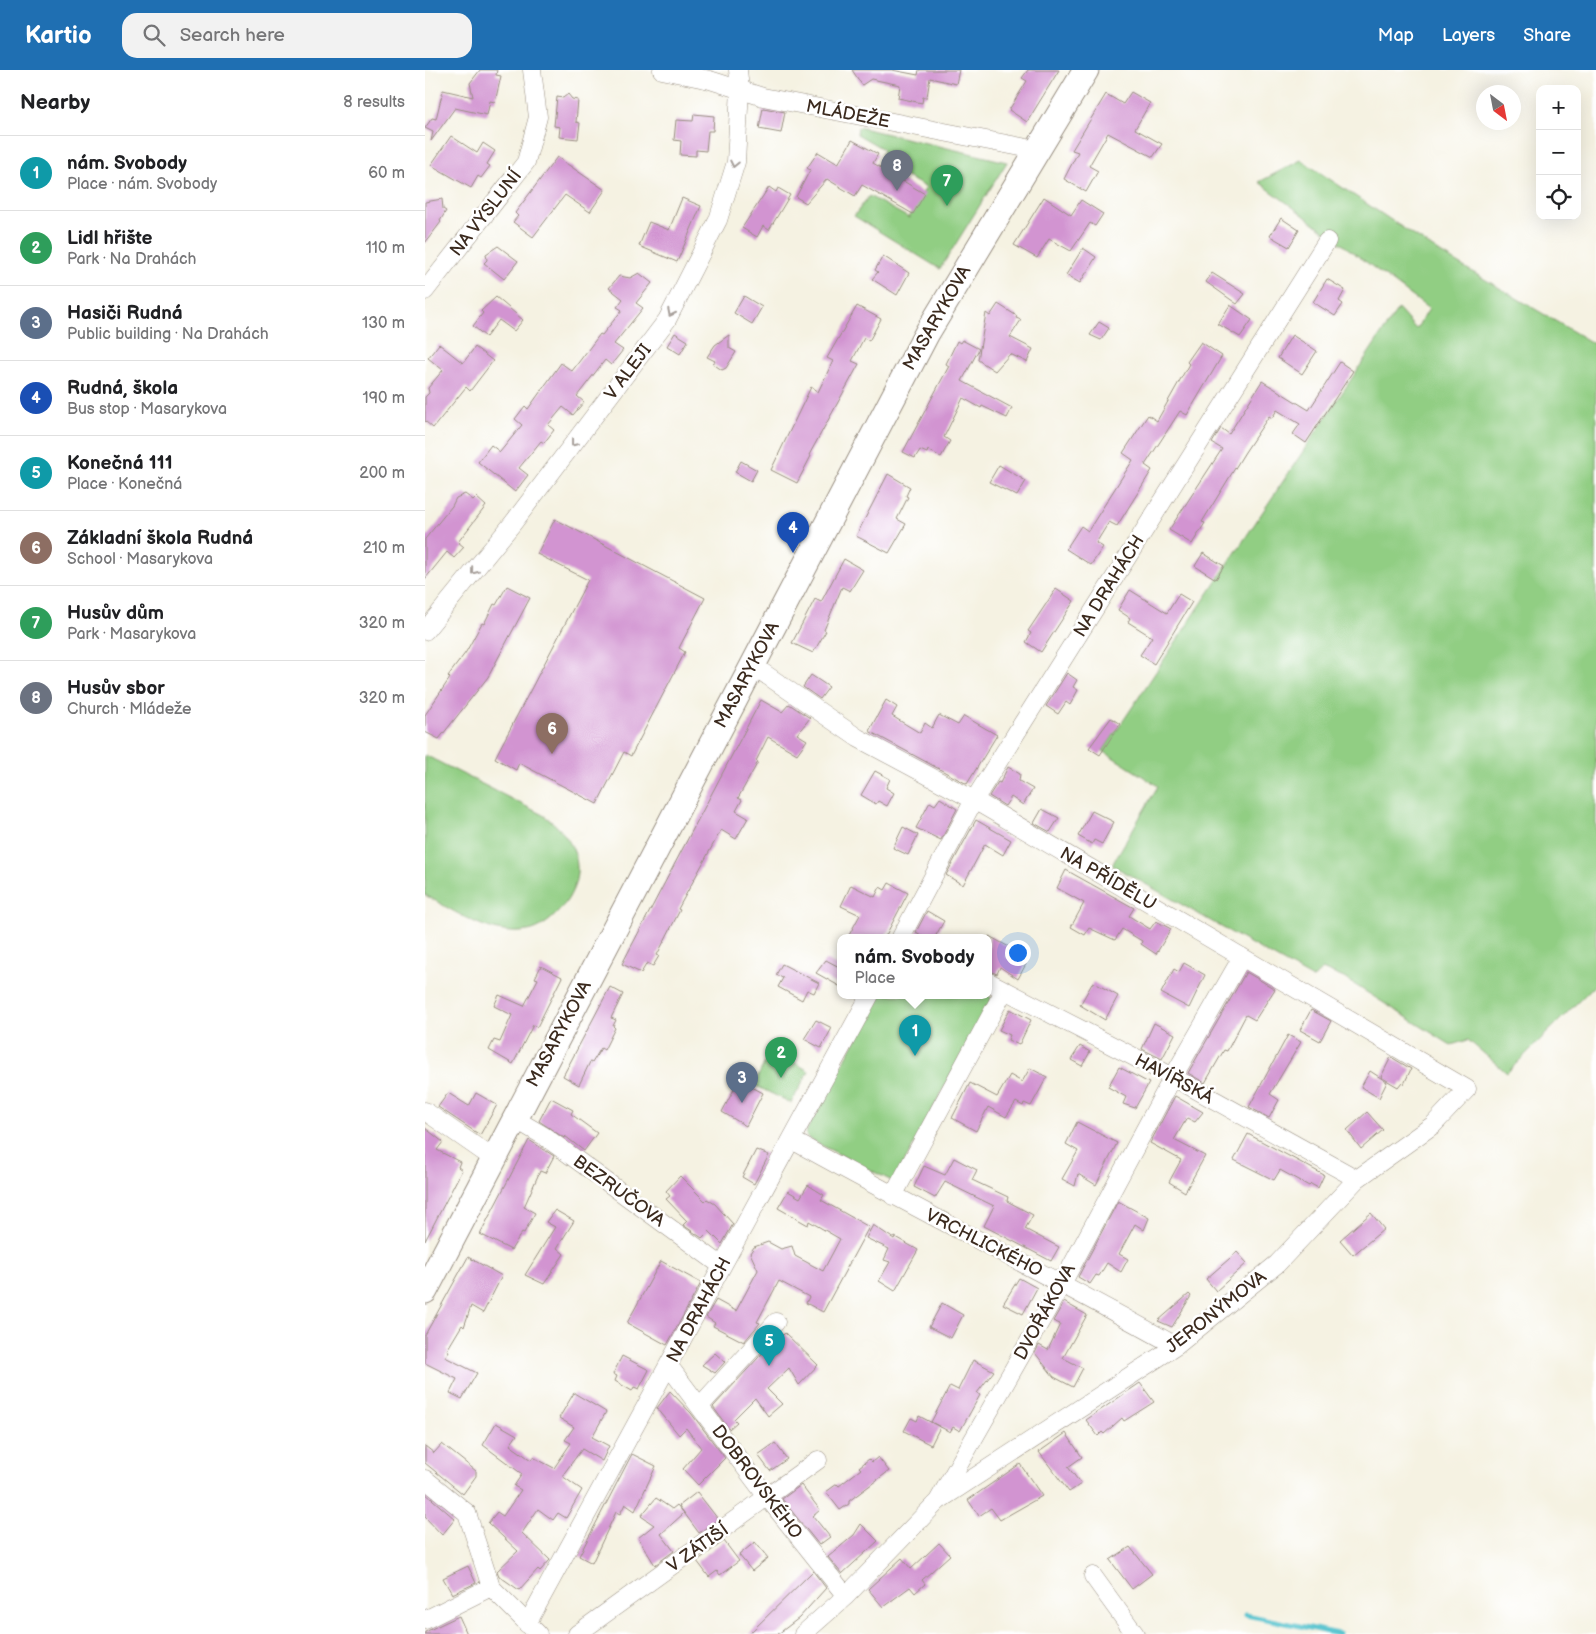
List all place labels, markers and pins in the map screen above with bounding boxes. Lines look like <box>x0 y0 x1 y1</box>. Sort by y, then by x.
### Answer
pin: 8 <box>881 150 913 191</box>
pin: 7 <box>931 165 963 206</box>
pin: 4 <box>777 512 809 553</box>
pin: 6 <box>536 713 568 754</box>
pin: 1 <box>899 1015 931 1056</box>
pin: 2 <box>765 1037 797 1078</box>
pin: 3 <box>726 1062 758 1103</box>
pin: 5 <box>753 1325 785 1366</box>

